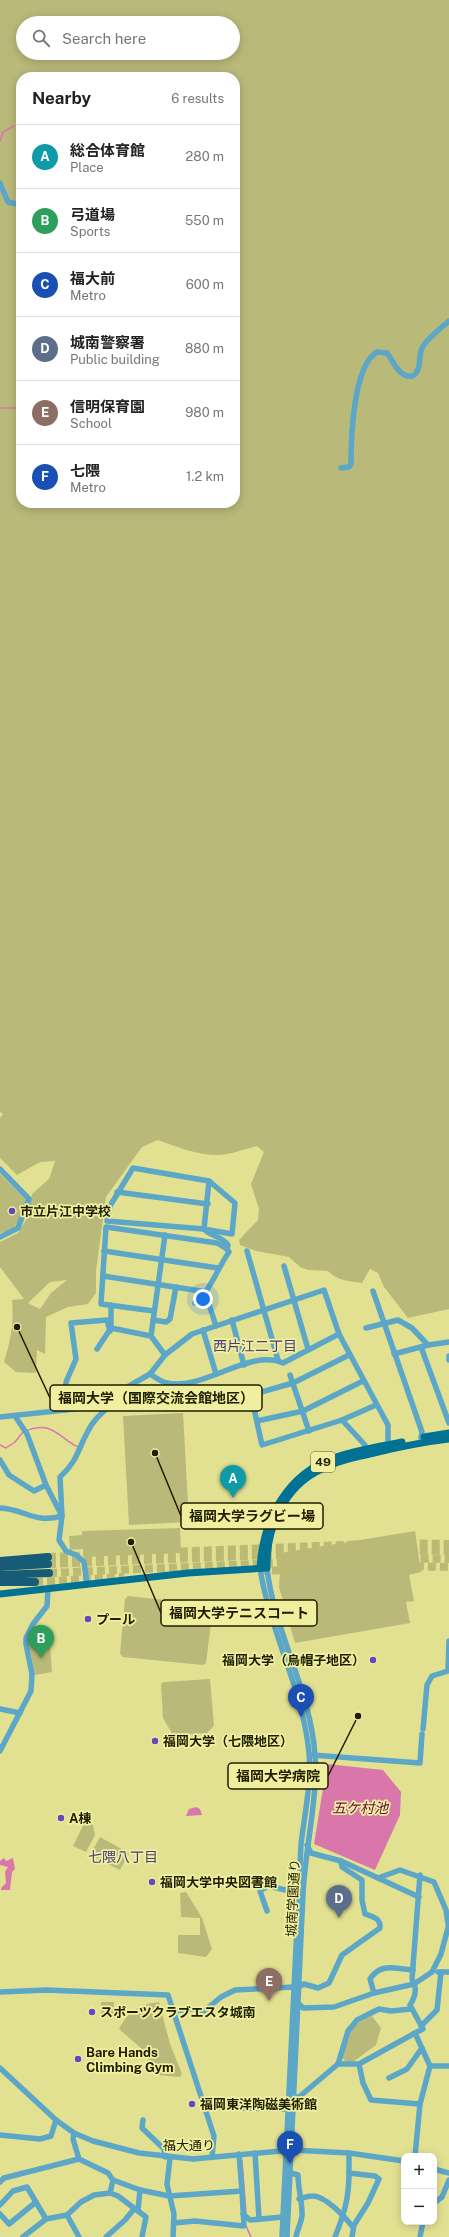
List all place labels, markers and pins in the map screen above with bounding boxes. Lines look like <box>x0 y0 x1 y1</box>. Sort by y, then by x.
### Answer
place label: 市立片江中学校 <box>20 1204 111 1219</box>
marker: 市立片江中学校 <box>7 1206 17 1216</box>
callout: 福岡大学（国際交流会館地区） <box>50 1385 262 1411</box>
pin: A <box>220 1465 246 1498</box>
callout: 福岡大学ラグビー場 <box>181 1503 323 1529</box>
callout: 福岡大学テニスコート <box>161 1600 317 1626</box>
place label: プール <box>96 1612 135 1627</box>
marker: プール <box>83 1614 93 1624</box>
pin: B <box>28 1625 54 1658</box>
place label: 福岡大学（烏帽子地区） <box>222 1653 365 1668</box>
marker: 福岡大学（烏帽子地区） <box>368 1655 378 1665</box>
pin: C <box>288 1684 314 1717</box>
place label: 福岡大学（七隈地区） <box>163 1734 293 1749</box>
marker: 福岡大学（七隈地区） <box>150 1736 160 1746</box>
callout: 福岡大学病院 <box>228 1763 328 1789</box>
place label: A棟 <box>69 1811 91 1826</box>
marker: A棟 <box>56 1813 66 1823</box>
place label: 福岡大学中央図書館 <box>160 1875 277 1890</box>
marker: 福岡大学中央図書館 <box>147 1877 157 1887</box>
pin: D <box>326 1885 352 1918</box>
pin: E <box>256 1968 282 2001</box>
place label: スポーツクラブエスタ城南 <box>100 2005 256 2020</box>
marker: スポーツクラブエスタ城南 <box>87 2007 97 2017</box>
place label: Bare Hands Climbing Gym <box>86 2045 174 2075</box>
marker: Bare Hands Climbing Gym <box>73 2054 83 2064</box>
place label: 福岡東洋陶磁美術館 <box>200 2097 317 2112</box>
marker: 福岡東洋陶磁美術館 <box>187 2099 197 2109</box>
pin: F <box>277 2131 303 2164</box>

